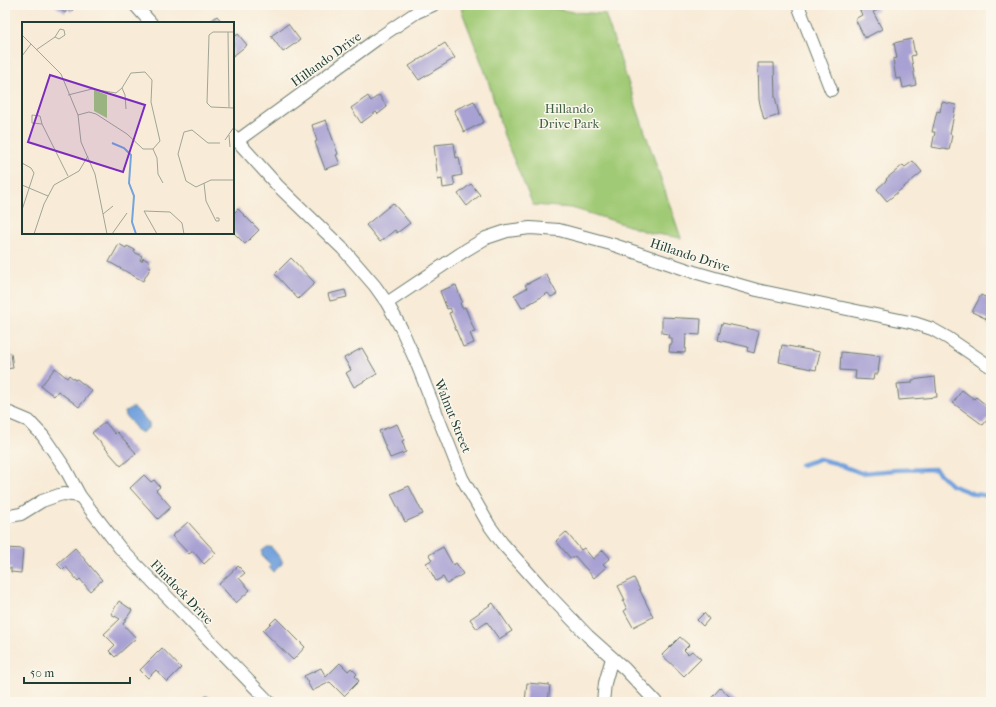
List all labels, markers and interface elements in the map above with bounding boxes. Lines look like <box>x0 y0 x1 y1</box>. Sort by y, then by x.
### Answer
inset map <box>22 22 234 234</box>
street label: Hillando Drive <box>288 28 364 89</box>
park label: Hillando Drive Park <box>539 101 599 131</box>
street label: Hillando Drive <box>648 235 732 275</box>
street label: Walnut Street <box>431 376 475 455</box>
street label: Flintlock Drive <box>148 557 217 628</box>
scale bar <box>24 659 130 685</box>
text: 50 m <box>30 666 54 680</box>

